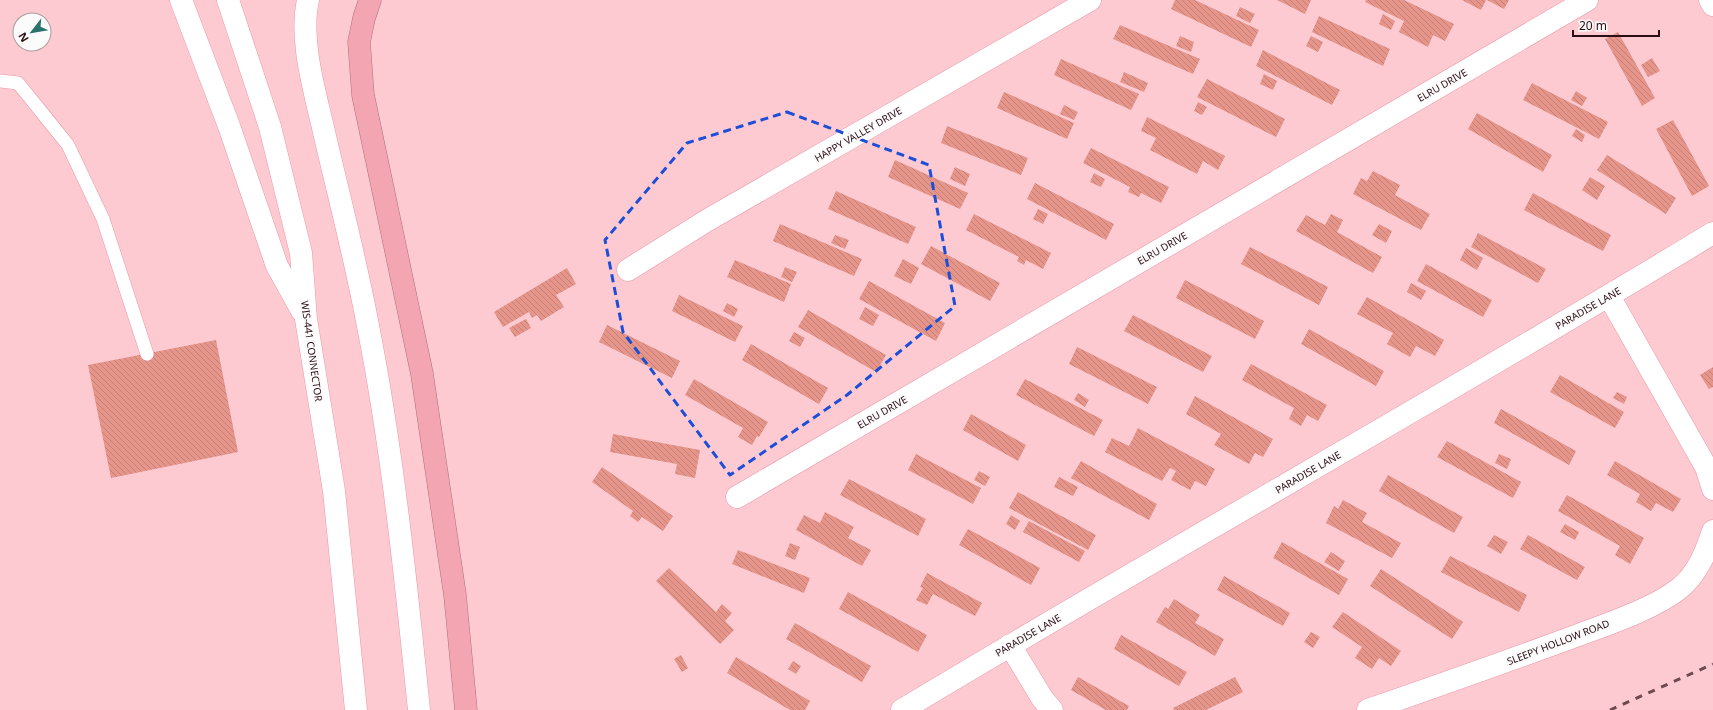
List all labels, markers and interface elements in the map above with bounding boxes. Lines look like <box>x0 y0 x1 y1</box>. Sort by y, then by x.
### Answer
north arrow <box>12 12 52 52</box>
scale bar <box>1573 12 1659 38</box>
text: 20 m <box>1579 17 1607 34</box>
text: N <box>14 30 32 45</box>
street label: ELRU DRIVE <box>1415 65 1469 105</box>
street label: HAPPY VALLEY DRIVE <box>812 103 904 165</box>
street label: ELRU DRIVE <box>1135 228 1189 268</box>
street label: PARADISE LANE <box>1553 284 1623 332</box>
street label: WIS-441 CONNECTOR <box>298 300 326 403</box>
street label: ELRU DRIVE <box>855 392 909 432</box>
street label: PARADISE LANE <box>1273 448 1343 496</box>
street label: PARADISE LANE <box>993 611 1063 659</box>
street label: SLEEPY HOLLOW ROAD <box>1505 616 1611 668</box>

